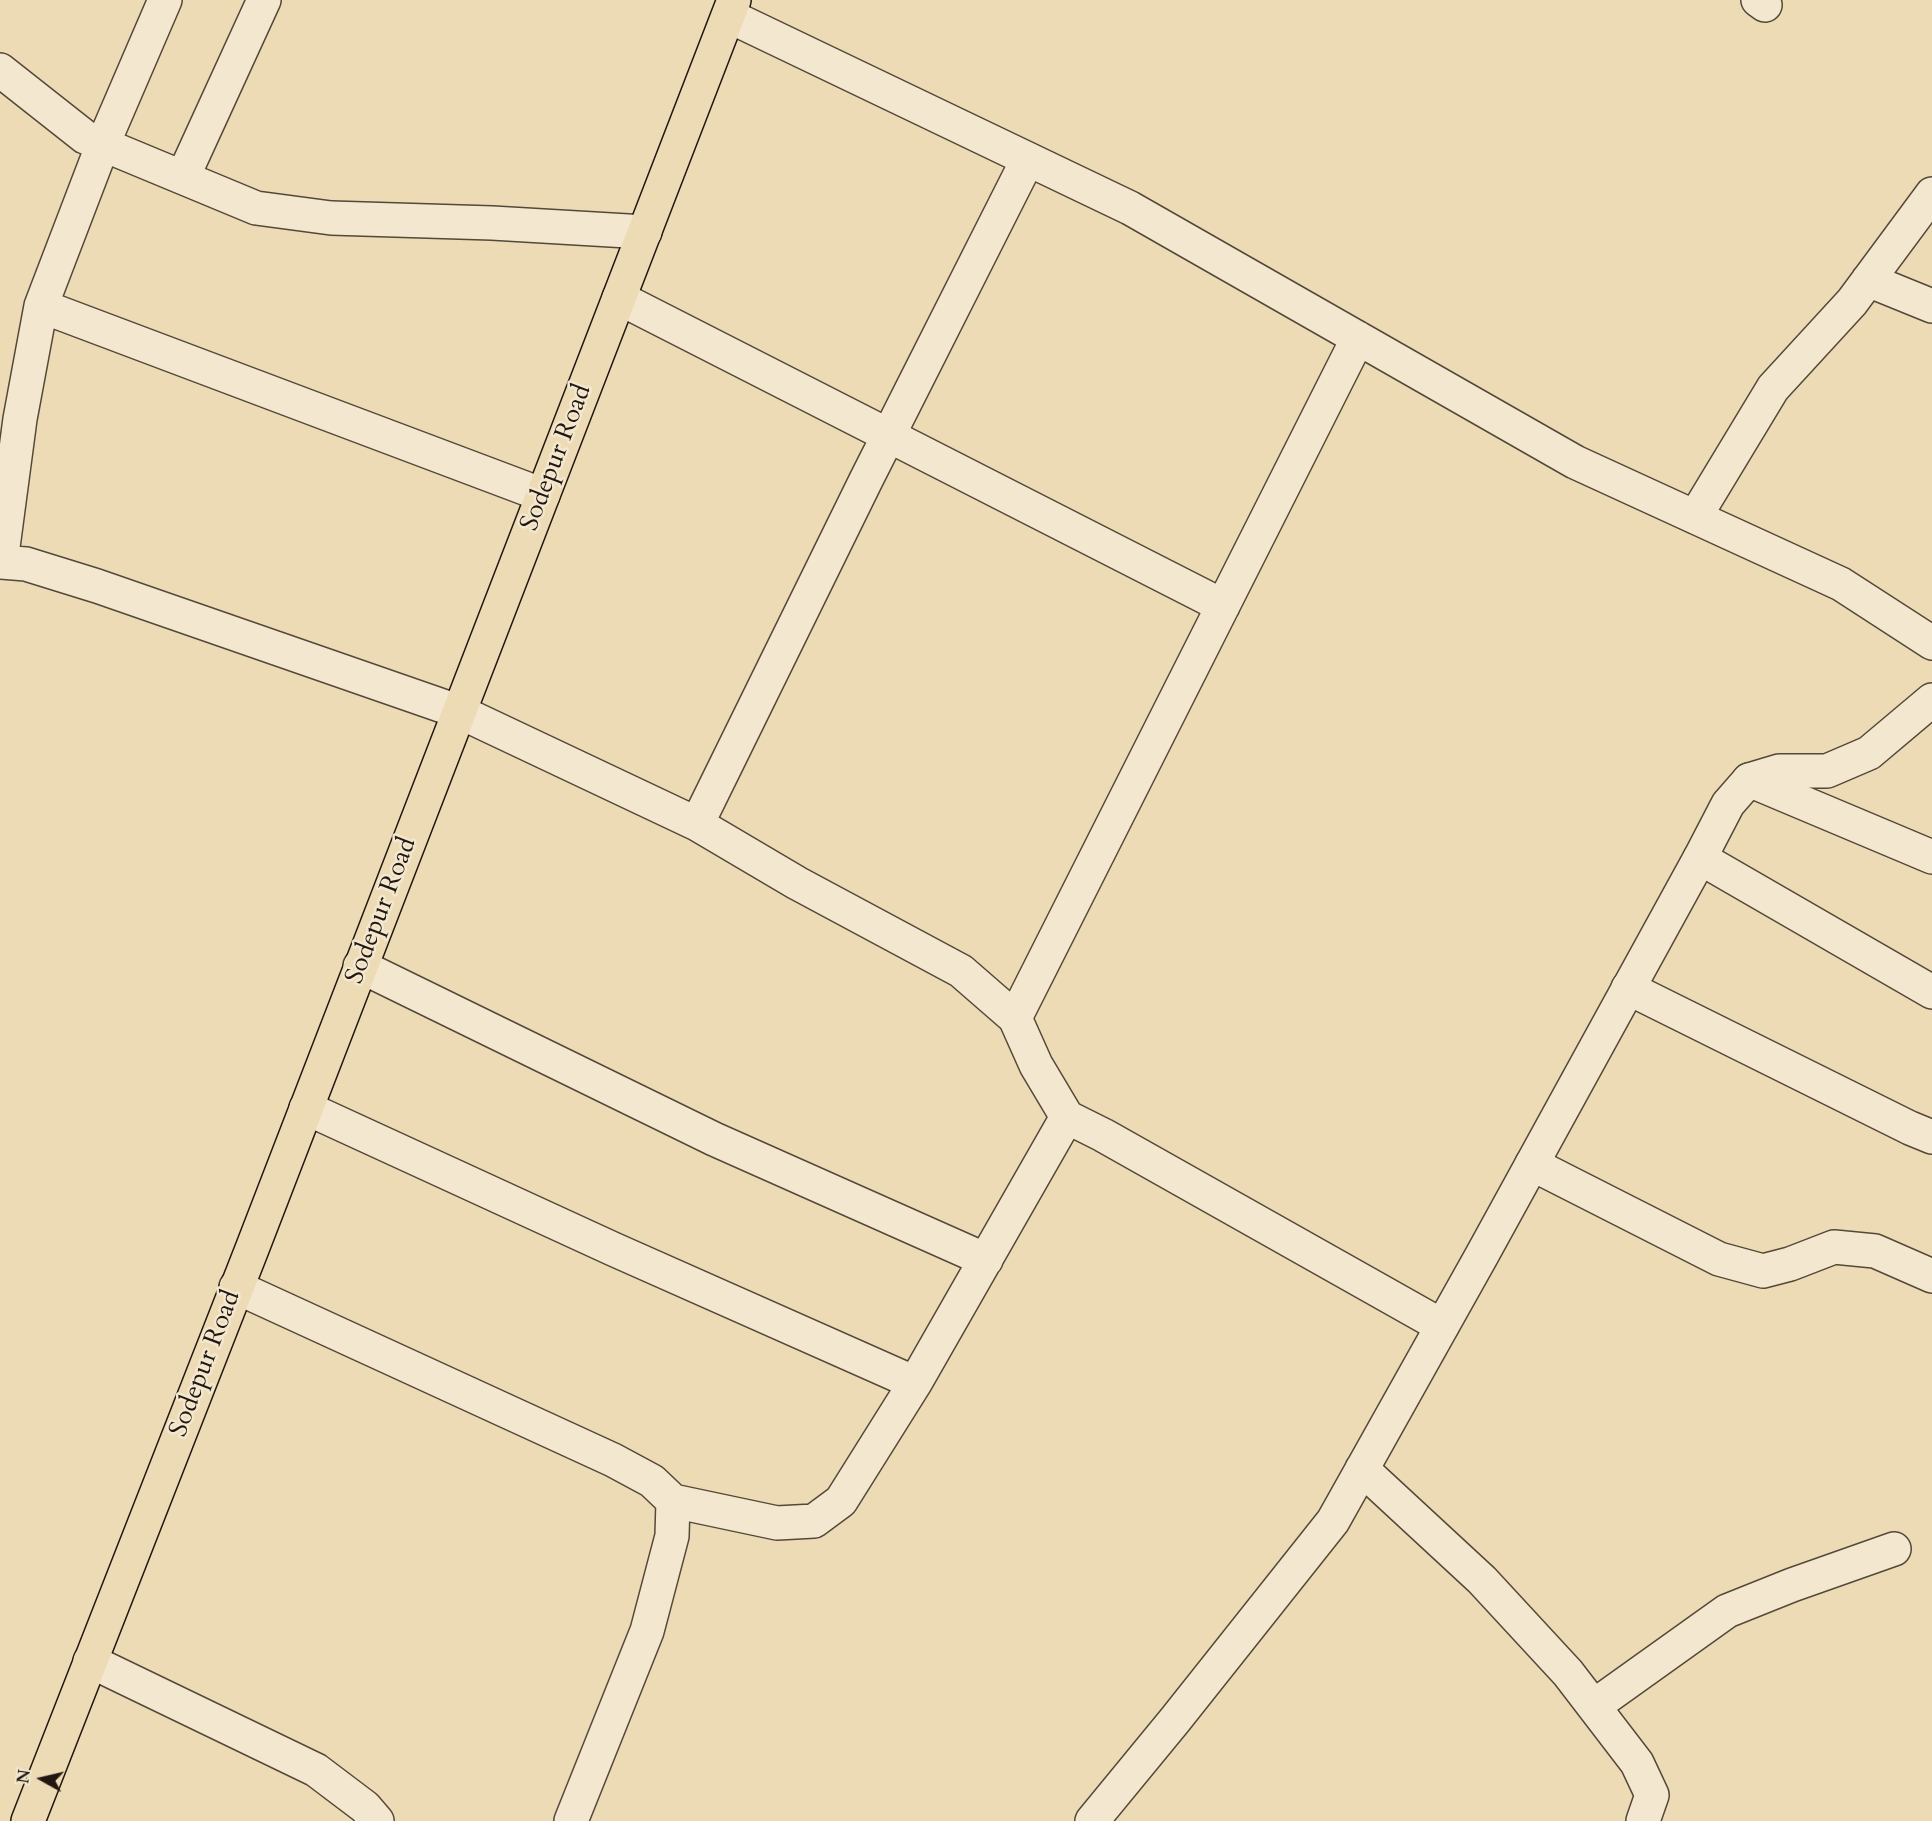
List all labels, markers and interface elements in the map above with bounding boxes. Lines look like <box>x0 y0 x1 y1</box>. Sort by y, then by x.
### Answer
street label: Sodepur Road <box>515 380 599 536</box>
street label: Sodepur Road <box>340 833 424 989</box>
street label: Sodepur Road <box>164 1286 248 1442</box>
north arrow <box>12 1749 72 1809</box>
text: N <box>12 1768 36 1785</box>

